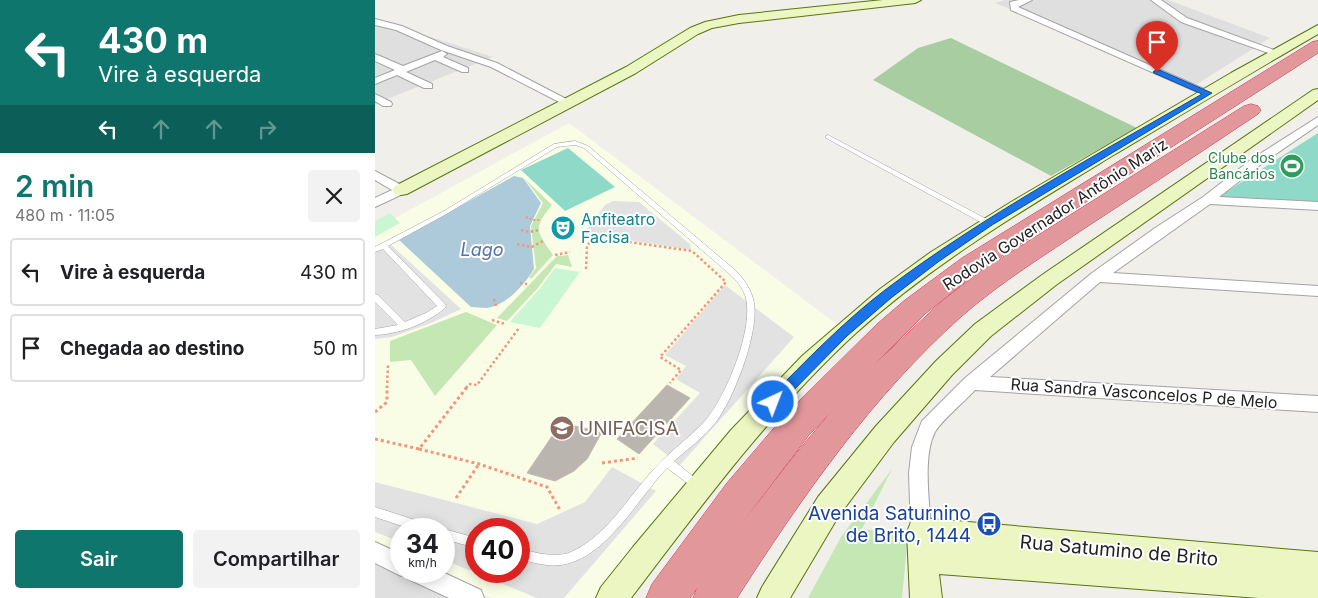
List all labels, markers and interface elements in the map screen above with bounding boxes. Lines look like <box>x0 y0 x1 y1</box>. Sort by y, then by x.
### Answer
text: 430 m <box>98 19 208 61</box>
icon: left <box>15 20 80 85</box>
pin <box>1136 21 1178 72</box>
icon: arrive <box>1143 28 1171 56</box>
text: Vire à esquerda <box>98 61 261 87</box>
icon: left <box>94 115 122 143</box>
icon: ahead <box>147 115 175 143</box>
icon: ahead <box>200 115 228 143</box>
icon: right <box>253 115 281 143</box>
street label: Rodovia Governador Antônio Mariz <box>939 134 1171 294</box>
place label: Clube dos Bancários <box>1208 149 1275 182</box>
sports icon: Clube dos Bancários <box>1279 153 1305 179</box>
text: 2 min <box>15 168 94 204</box>
button: close <box>308 170 360 222</box>
text: 480 m · 11:05 <box>15 205 115 225</box>
place label: Anfiteatro Facisa <box>581 209 655 247</box>
theatre icon: Anfiteatro Facisa <box>550 215 576 241</box>
water label: Lago <box>460 239 504 260</box>
icon: left <box>17 258 45 286</box>
text: Vire à esquerda <box>60 261 205 284</box>
text: 430 m <box>300 261 358 284</box>
icon: arrive <box>17 334 45 362</box>
text: Chegada ao destino <box>60 337 244 360</box>
text: 50 m <box>312 337 358 360</box>
street label: Rua Sandra Vasconcelos P de Melo <box>1010 374 1278 412</box>
position arrow <box>746 375 798 427</box>
school or university icon: UNIFACISA <box>549 415 575 441</box>
place label: UNIFACISA <box>579 417 679 440</box>
place label: Avenida Saturnino de Brito, 1444 <box>808 502 971 547</box>
bus stop icon: Avenida Saturnino de Brito, 1444 <box>976 511 1002 537</box>
speed limit sign: 40 <box>465 518 530 583</box>
text: 34 <box>406 529 439 559</box>
button: Sair <box>15 530 183 588</box>
button: Compartilhar <box>193 530 360 588</box>
street label: Rua Satumino de Brito <box>1019 530 1219 571</box>
text: km/h <box>408 555 437 570</box>

